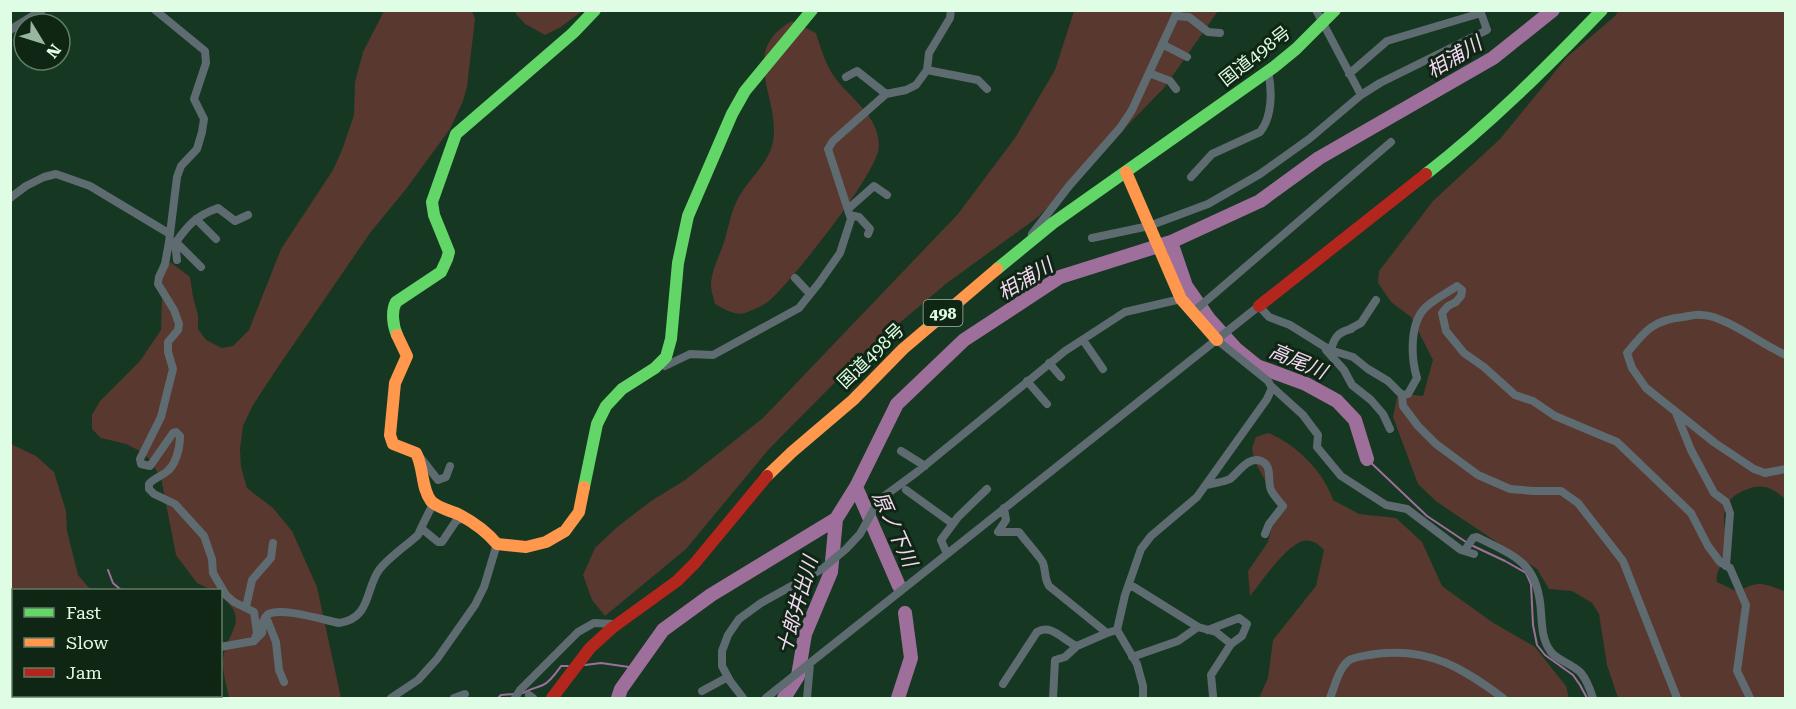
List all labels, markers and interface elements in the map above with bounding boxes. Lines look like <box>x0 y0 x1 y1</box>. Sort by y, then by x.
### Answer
north arrow <box>12 12 72 72</box>
street label: 国道498号 <box>1215 21 1294 90</box>
water label: 相浦川 <box>1422 30 1488 83</box>
text: N <box>42 40 65 62</box>
water label: 相浦川 <box>993 252 1059 305</box>
road number: 498 <box>924 300 962 326</box>
street label: 国道498号 <box>833 319 908 392</box>
water label: 高尾川 <box>1266 338 1332 385</box>
water label: 原ノ下川 <box>868 488 923 572</box>
water label: 十郎井出川 <box>772 552 823 656</box>
legend <box>12 589 222 697</box>
text: Fast <box>66 602 101 623</box>
text: Slow <box>66 632 108 653</box>
text: Jam <box>66 662 102 683</box>

